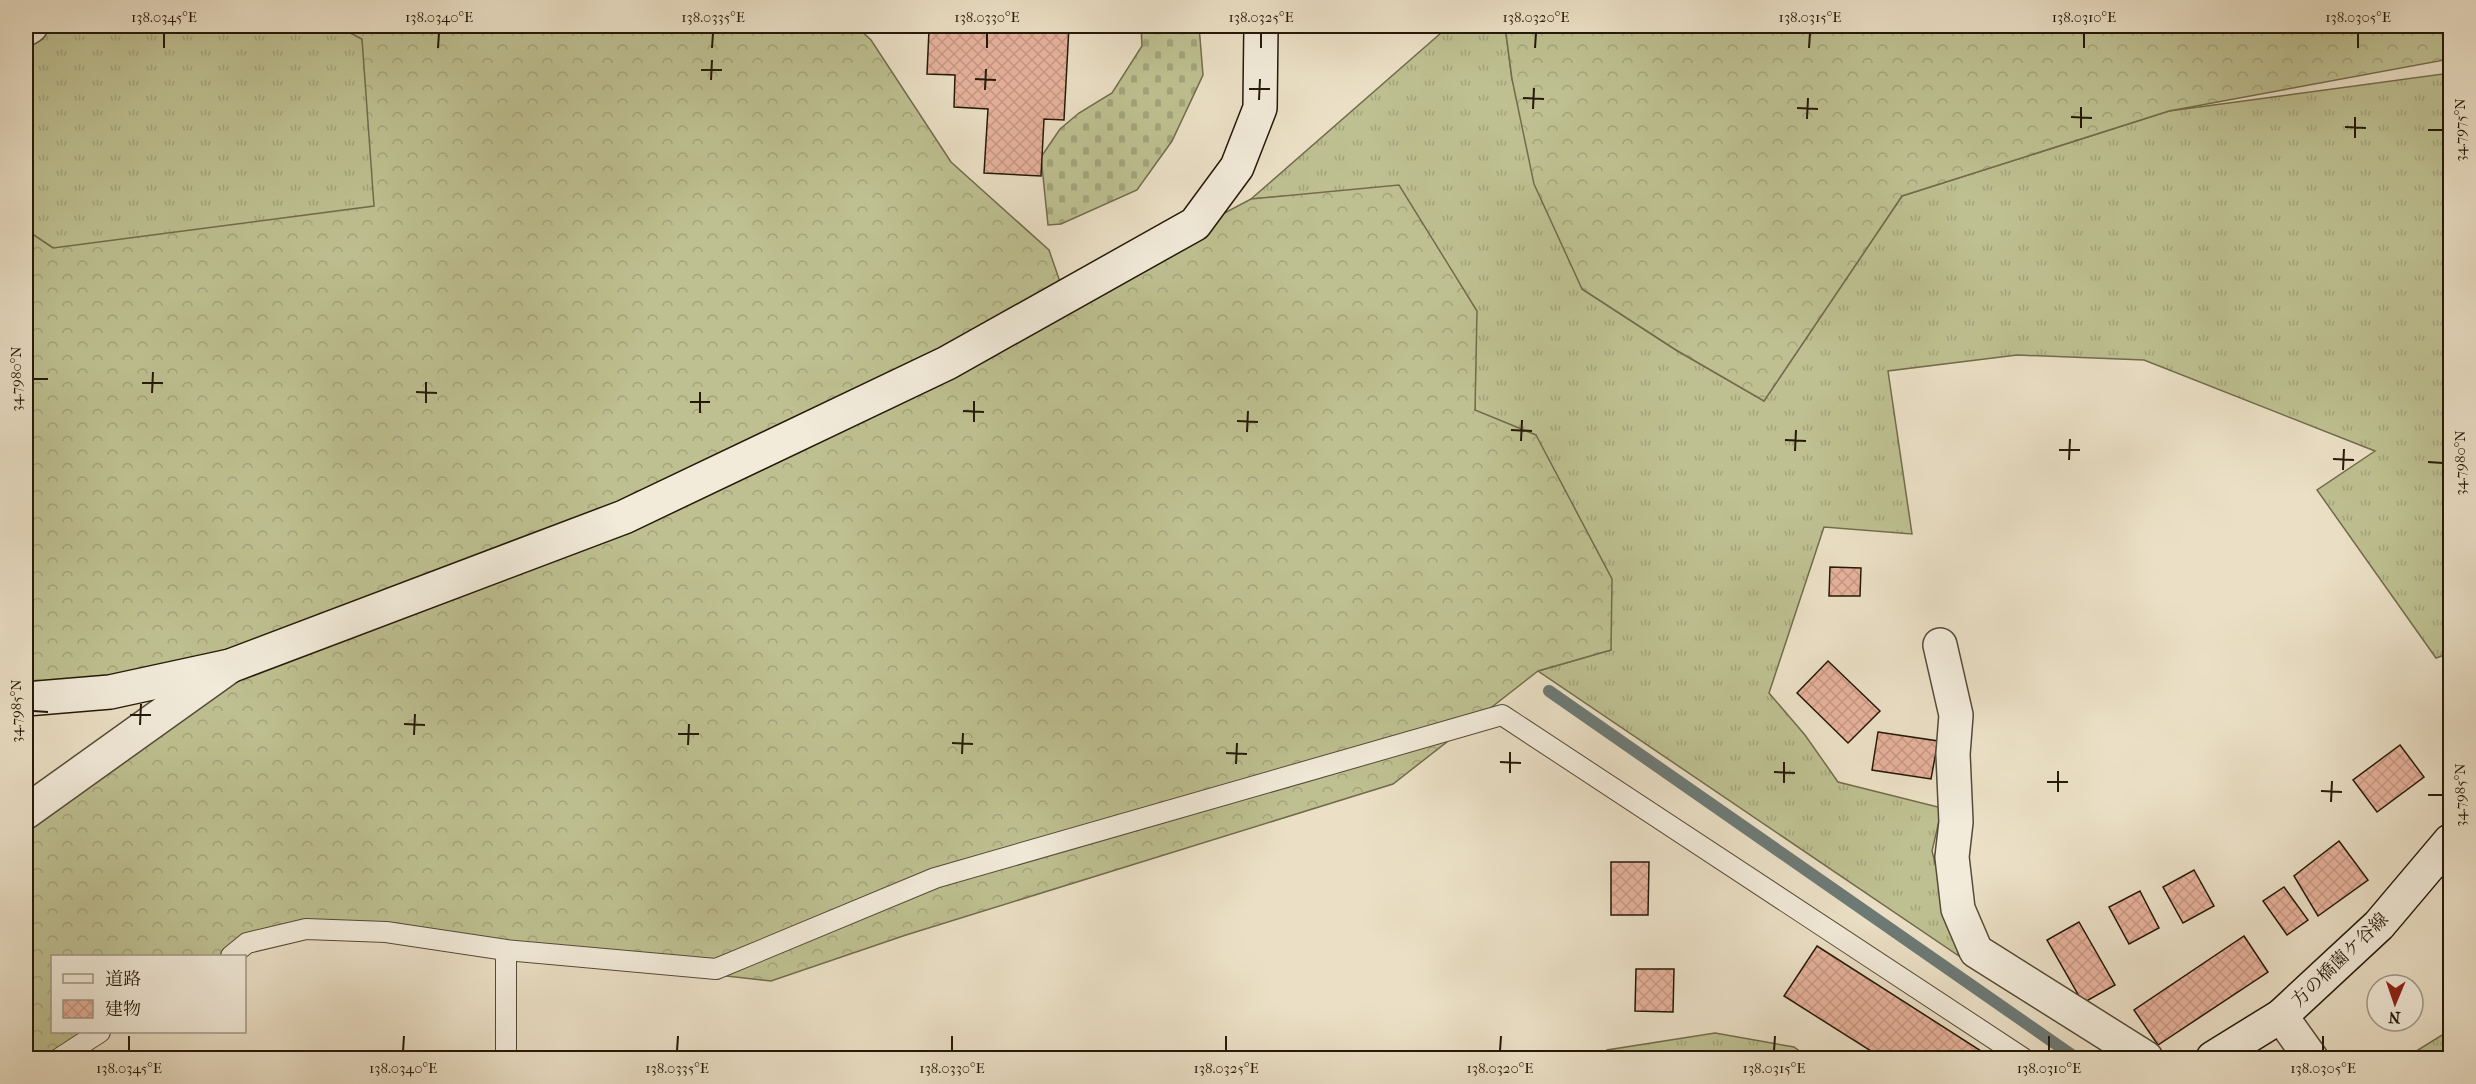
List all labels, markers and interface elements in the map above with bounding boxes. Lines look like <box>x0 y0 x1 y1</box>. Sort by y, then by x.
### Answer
text: 138.0345°E <box>131 8 197 26</box>
text: 138.0340°E <box>405 8 473 26</box>
text: 138.0335°E <box>681 8 745 26</box>
text: 138.0330°E <box>954 8 1020 26</box>
text: 138.0325°E <box>1228 8 1294 26</box>
text: 138.0320°E <box>1503 8 1569 26</box>
text: 138.0315°E <box>1779 8 1841 26</box>
text: 138.0310°E <box>2052 8 2116 26</box>
text: 138.0305°E <box>2325 8 2391 26</box>
text: 34.7975°N <box>2451 98 2469 162</box>
text: 34.7980°N <box>7 346 25 412</box>
text: 34.7980°N <box>2451 430 2469 496</box>
text: 34.7985°N <box>7 679 25 743</box>
text: 34.7985°N <box>2451 763 2469 827</box>
street label: 方の橋薗ケ谷線 <box>2287 909 2393 1011</box>
legend <box>51 955 246 1033</box>
text: 道路 <box>105 969 141 990</box>
north arrow <box>2365 973 2425 1033</box>
text: 建物 <box>105 999 141 1020</box>
text: N <box>2387 1008 2401 1027</box>
text: 138.0345°E <box>96 1059 162 1077</box>
text: 138.0340°E <box>369 1059 437 1077</box>
text: 138.0335°E <box>645 1059 709 1077</box>
text: 138.0330°E <box>919 1059 985 1077</box>
text: 138.0325°E <box>1193 1059 1259 1077</box>
text: 138.0320°E <box>1467 1059 1533 1077</box>
text: 138.0315°E <box>1743 1059 1805 1077</box>
text: 138.0310°E <box>2017 1059 2081 1077</box>
text: 138.0305°E <box>2290 1059 2356 1077</box>

